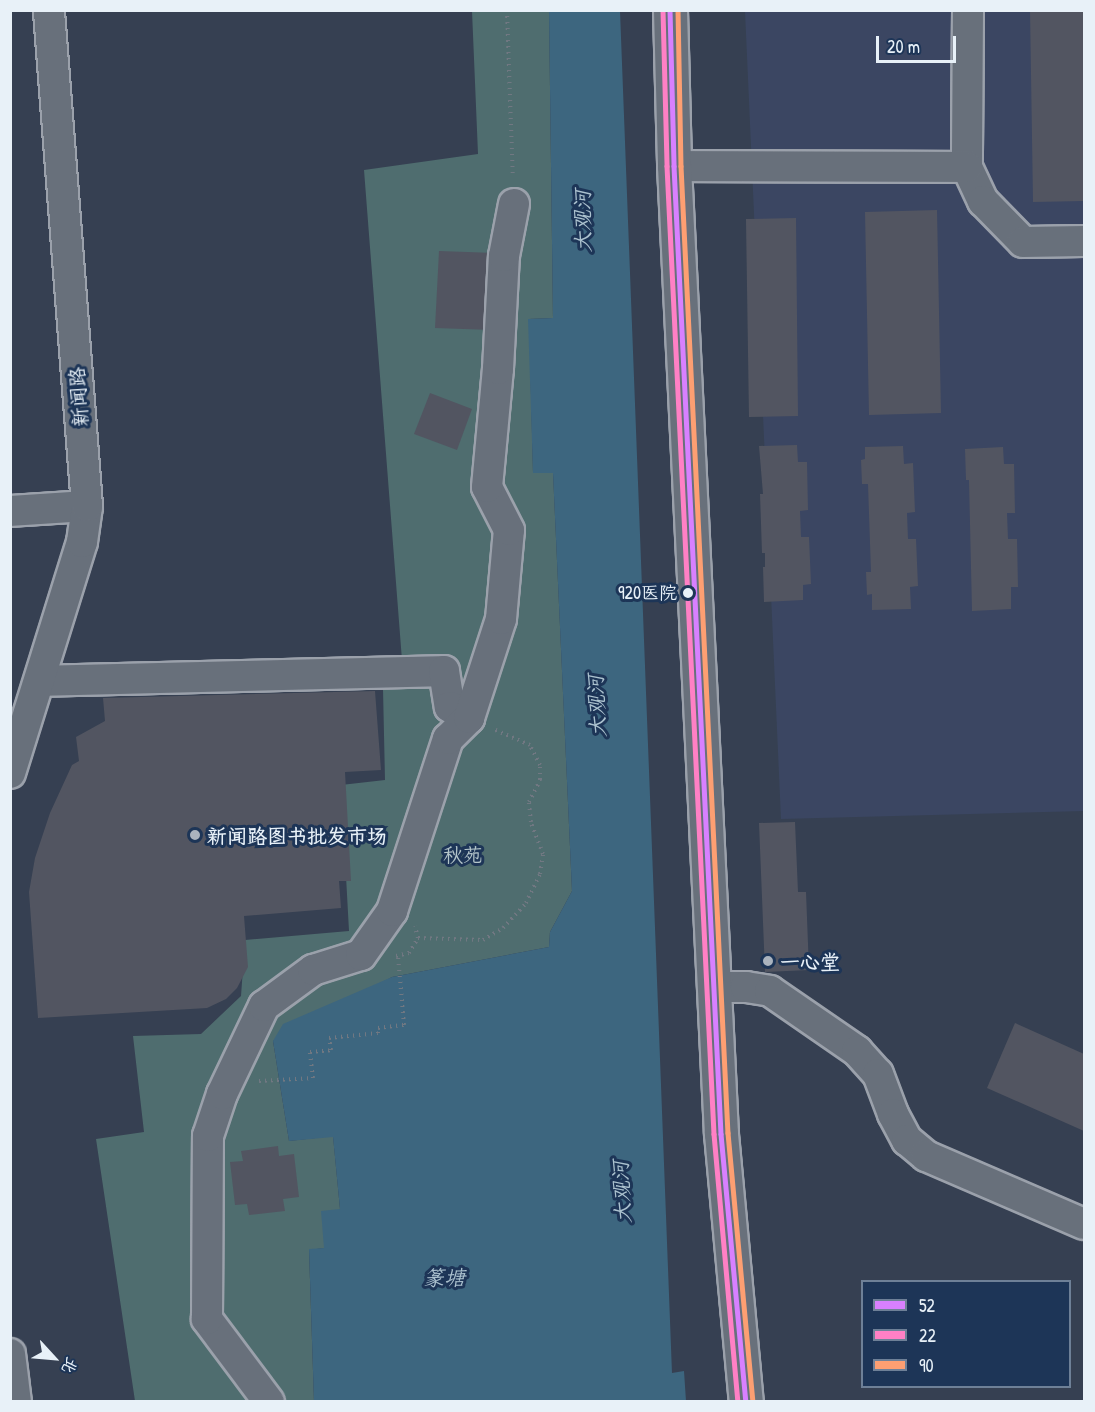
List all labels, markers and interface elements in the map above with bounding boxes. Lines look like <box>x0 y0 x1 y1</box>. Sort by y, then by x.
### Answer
scale bar <box>879 24 958 62</box>
text: 20 m <box>887 34 920 59</box>
water label: 大观河 <box>570 189 596 253</box>
street label: 新闻路 <box>64 366 92 428</box>
place label: 920医院 <box>618 582 677 604</box>
marker: 920医院 <box>682 587 694 599</box>
water label: 大观河 <box>583 674 611 738</box>
place label: 新闻路图书批发市场 <box>207 823 387 847</box>
marker: 新闻路图书批发市场 <box>188 828 202 842</box>
park label: 秋苑 <box>443 842 483 866</box>
place label: 一心堂 <box>780 949 840 973</box>
marker: 一心堂 <box>761 954 775 968</box>
water label: 大观河 <box>608 1160 636 1224</box>
water label: 篆塘 <box>423 1265 465 1291</box>
legend <box>861 1280 1071 1388</box>
text: 52 <box>919 1293 935 1318</box>
text: 22 <box>919 1323 936 1348</box>
north arrow <box>24 1328 84 1388</box>
text: 90 <box>919 1353 934 1378</box>
text: 北 <box>57 1354 84 1378</box>

